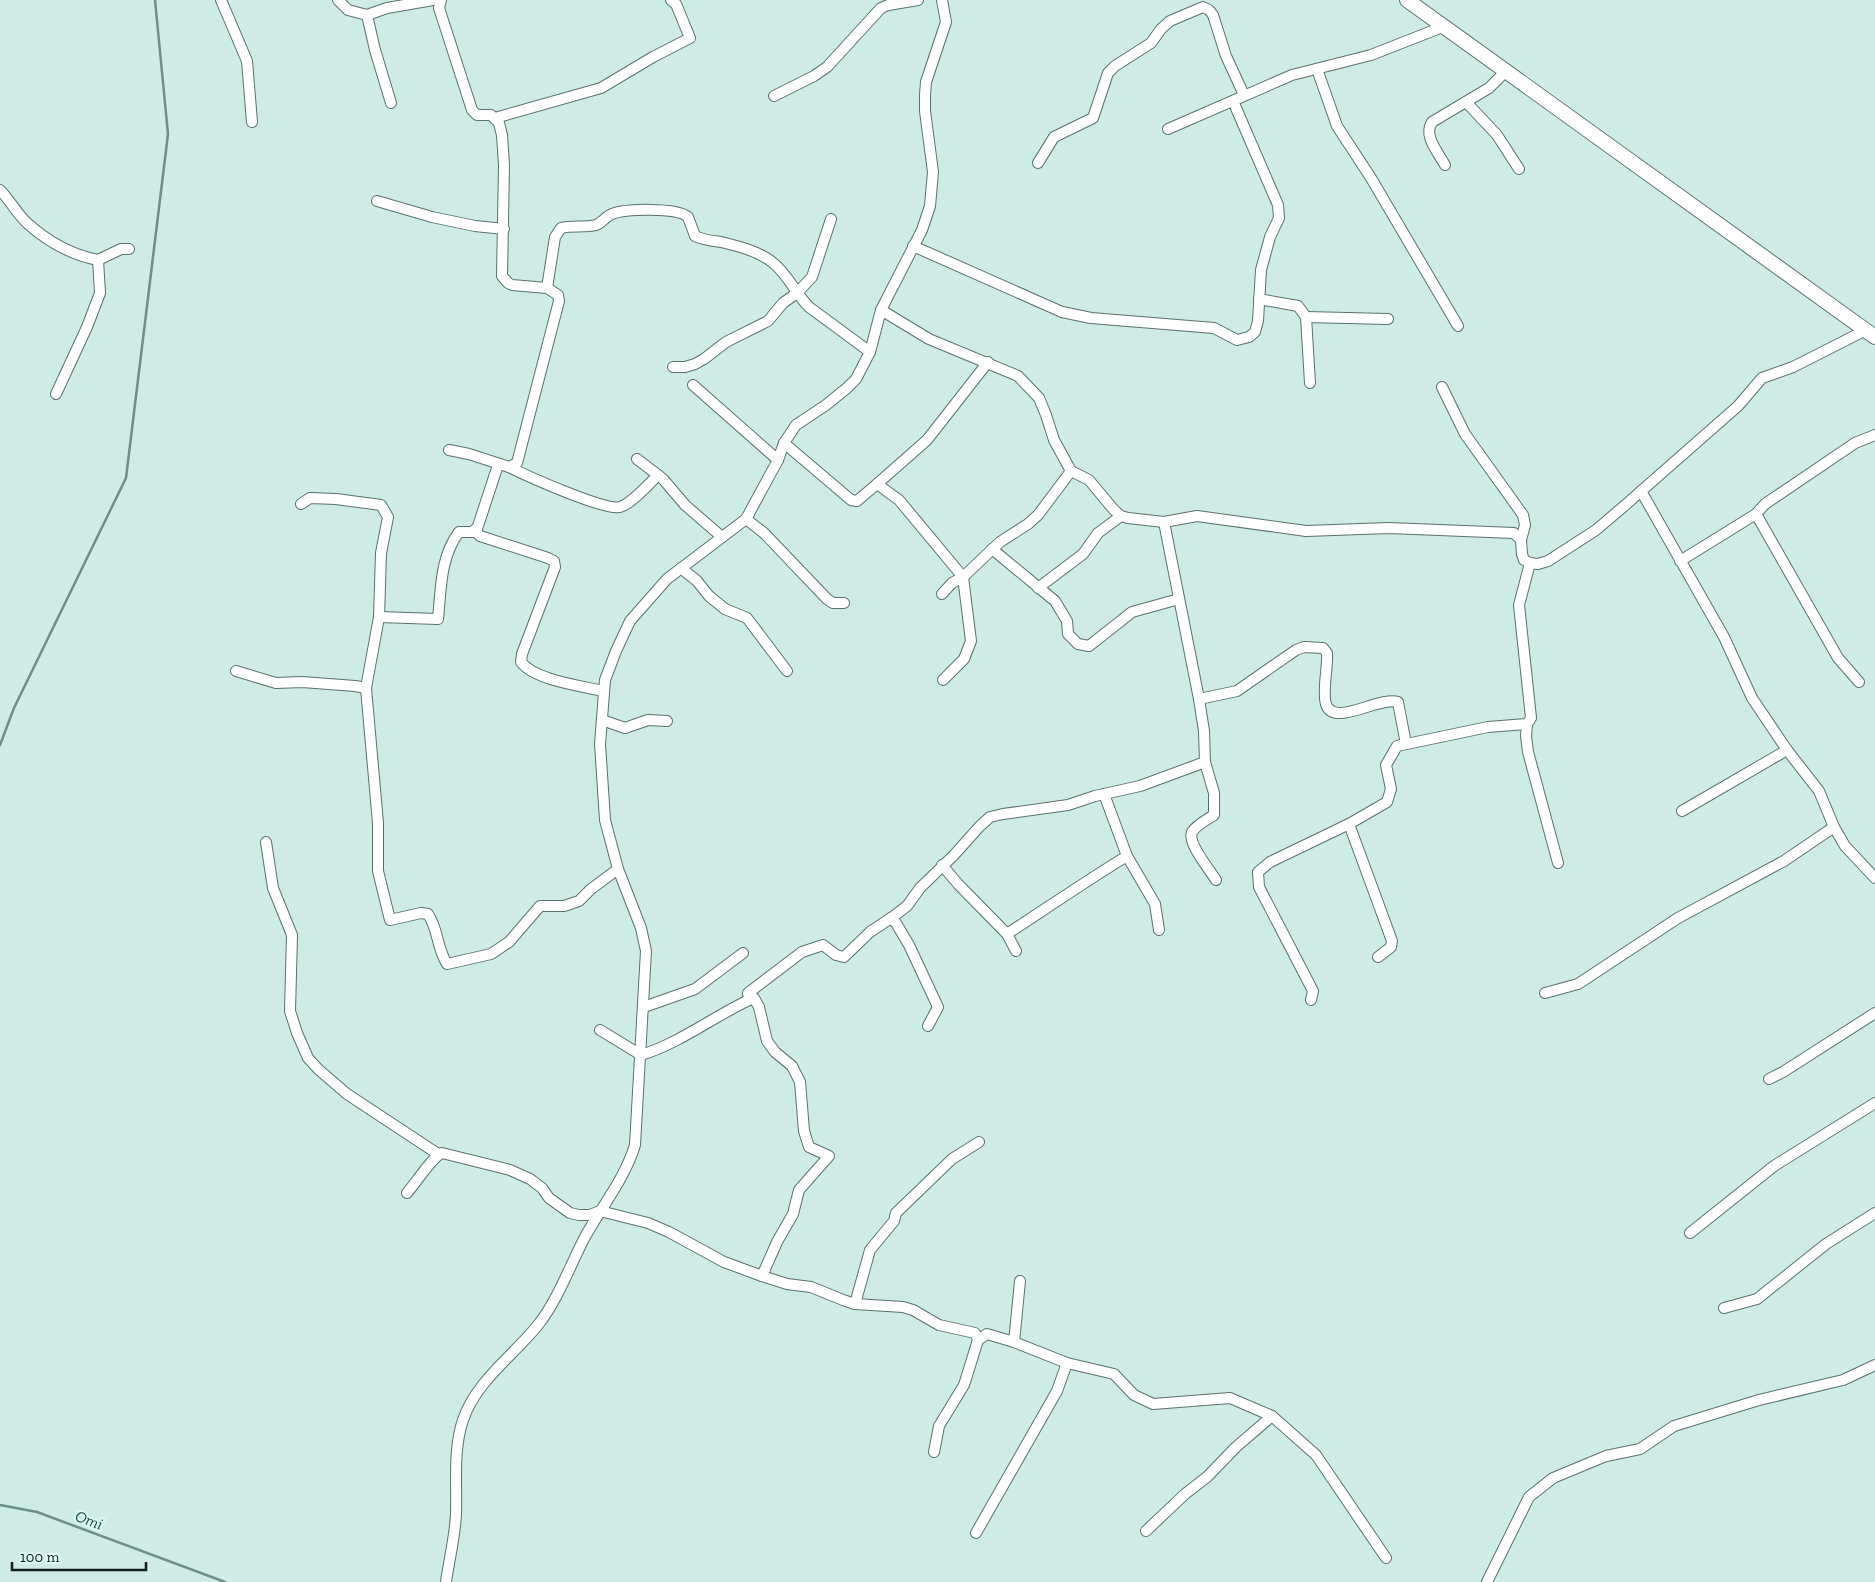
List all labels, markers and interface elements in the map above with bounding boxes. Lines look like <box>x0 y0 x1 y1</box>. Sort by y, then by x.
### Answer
water label: Omi <box>73 1506 105 1534</box>
scale bar <box>12 1540 146 1572</box>
text: 100 m <box>20 1548 59 1566</box>

